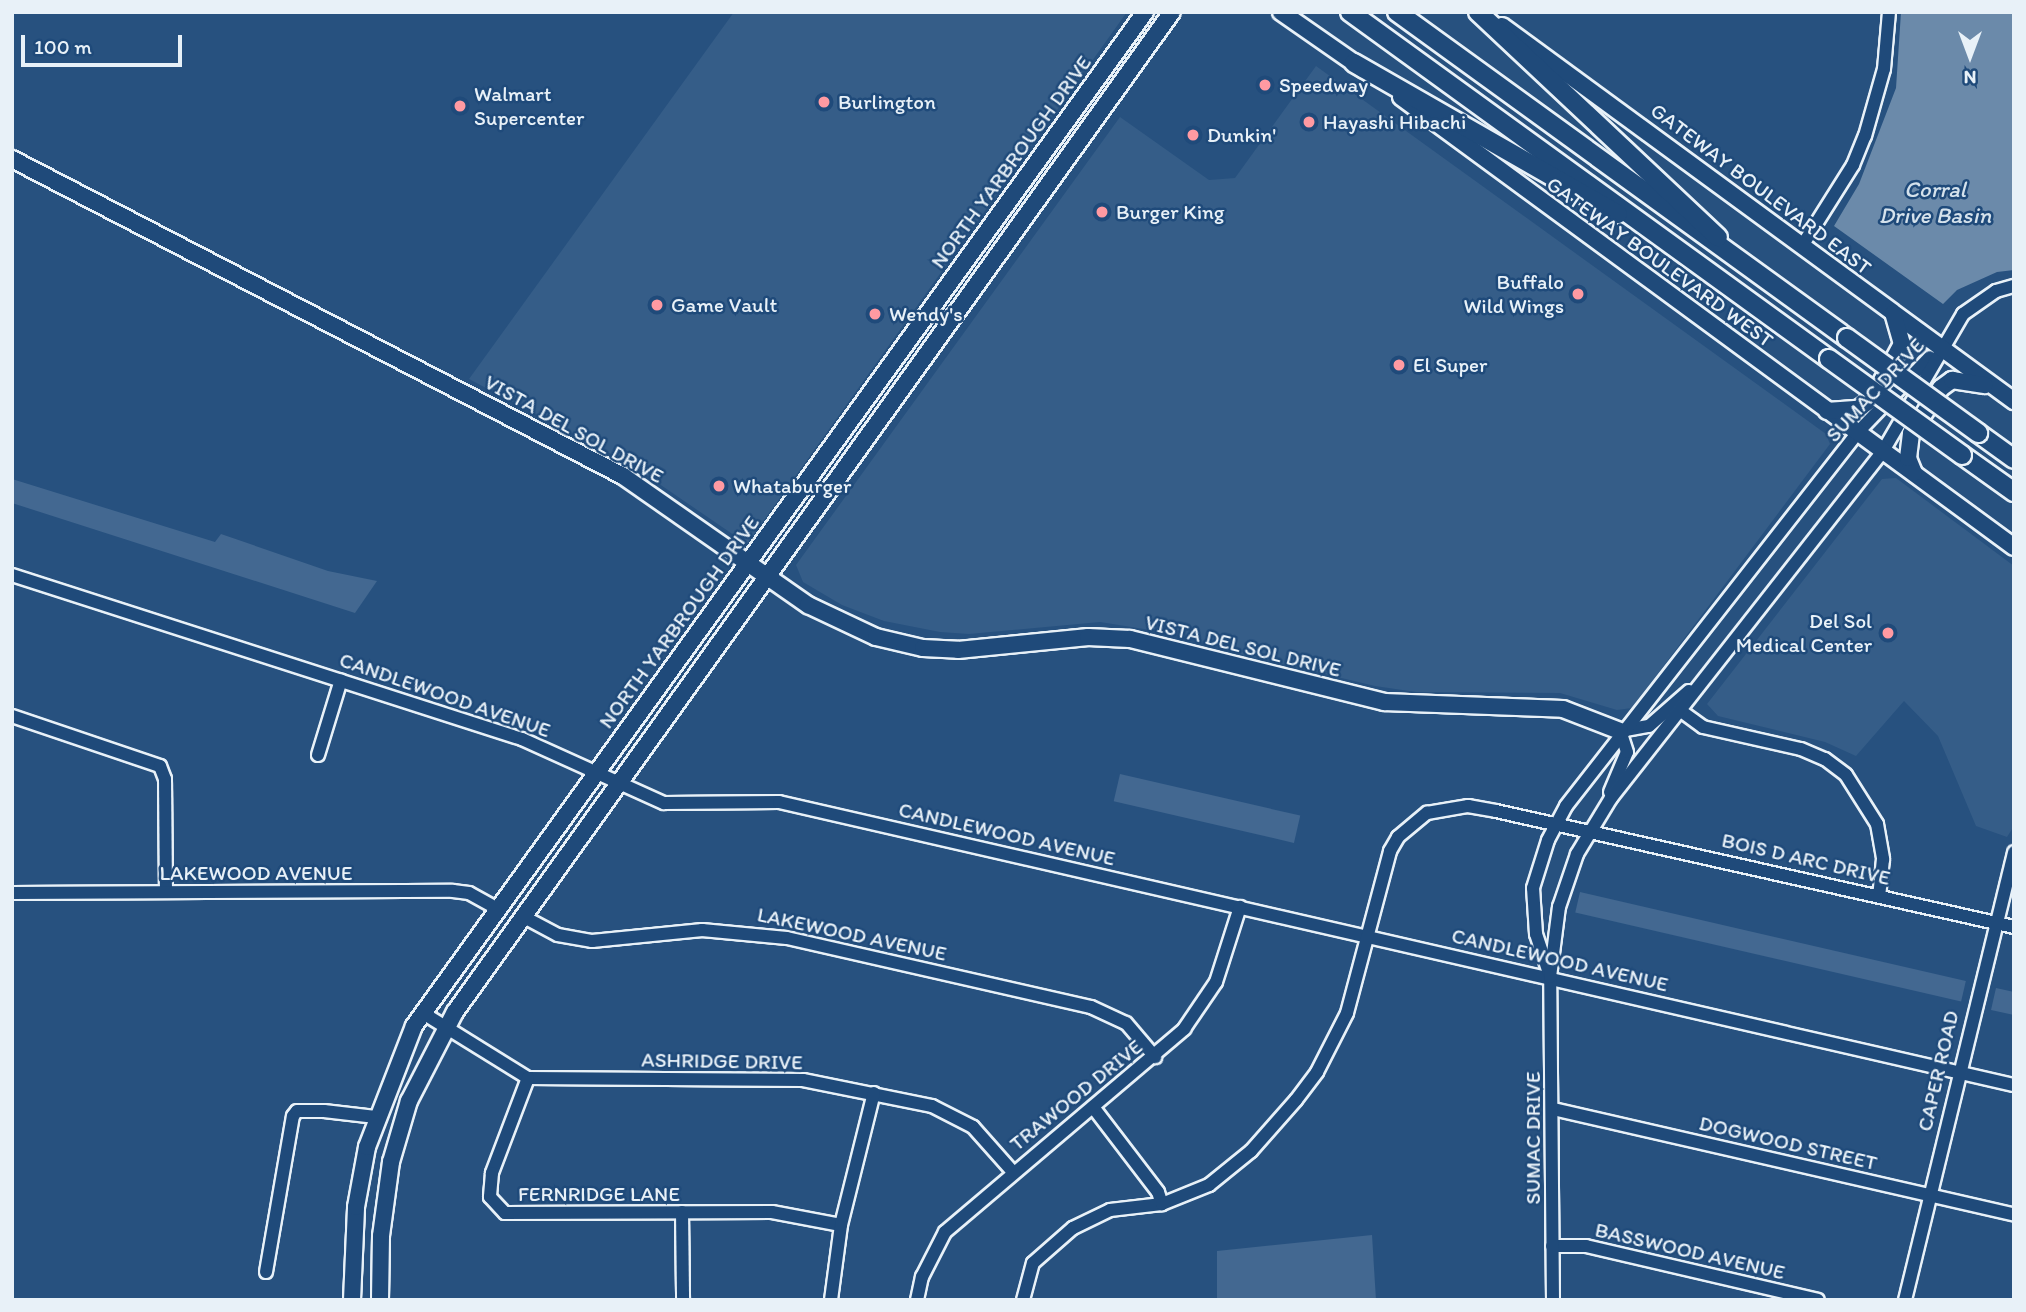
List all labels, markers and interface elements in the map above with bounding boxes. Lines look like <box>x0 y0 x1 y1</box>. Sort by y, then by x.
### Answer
scale bar <box>24 21 186 65</box>
north arrow <box>1935 21 2005 91</box>
text: 100 m <box>34 34 92 59</box>
street label: NORTH YARBROUGH DRIVE <box>925 50 1097 274</box>
text: N <box>1964 66 1976 89</box>
place label: Speedway <box>1279 72 1368 98</box>
marker: Speedway <box>1257 77 1273 93</box>
place label: Walmart Supercenter <box>474 81 584 131</box>
place label: Burlington <box>838 89 936 115</box>
marker: Burlington <box>816 94 832 110</box>
marker: Walmart Supercenter <box>452 98 468 114</box>
street label: GATEWAY BOULEVARD EAST <box>1646 98 1876 280</box>
place label: Hayashi Hibachi <box>1323 109 1466 135</box>
marker: Hayashi Hibachi <box>1301 114 1317 130</box>
place label: Dunkin' <box>1207 122 1276 148</box>
marker: Dunkin' <box>1185 127 1201 143</box>
street label: GATEWAY BOULEVARD WEST <box>1542 171 1778 353</box>
water label: Corral Drive Basin <box>1879 175 1991 229</box>
place label: Burger King <box>1116 199 1225 225</box>
marker: Burger King <box>1094 204 1110 220</box>
place label: Buffalo Wild Wings <box>1463 269 1564 319</box>
marker: Buffalo Wild Wings <box>1570 286 1586 302</box>
place label: Game Vault <box>671 292 777 318</box>
marker: Game Vault <box>649 297 665 313</box>
place label: Wendy's <box>889 301 963 327</box>
marker: Wendy's <box>867 306 883 322</box>
street label: SUMAC DRIVE <box>1820 333 1930 447</box>
place label: El Super <box>1413 352 1488 378</box>
marker: El Super <box>1391 357 1407 373</box>
street label: VISTA DEL SOL DRIVE <box>479 369 669 489</box>
place label: Whataburger <box>733 473 851 499</box>
marker: Whataburger <box>711 478 727 494</box>
street label: NORTH YARBROUGH DRIVE <box>593 510 765 734</box>
place label: Del Sol Medical Center <box>1736 608 1872 658</box>
street label: VISTA DEL SOL DRIVE <box>1141 609 1345 683</box>
marker: Del Sol Medical Center <box>1878 623 1898 643</box>
street label: CANDLEWOOD AVENUE <box>337 647 553 743</box>
street label: CANDLEWOOD AVENUE <box>897 797 1117 871</box>
street label: BOIS D ARC DRIVE <box>1719 827 1893 891</box>
street label: LAKEWOOD AVENUE <box>160 860 352 886</box>
street label: LAKEWOOD AVENUE <box>755 902 949 966</box>
street label: CANDLEWOOD AVENUE <box>1450 923 1670 997</box>
street label: CAPER ROAD <box>1912 1008 1964 1134</box>
street label: TRAWOOD DRIVE <box>1004 1034 1148 1156</box>
street label: ASHRIDGE DRIVE <box>641 1047 803 1075</box>
street label: SUMAC DRIVE <box>1520 1071 1546 1205</box>
street label: DOGWOOD STREET <box>1696 1110 1880 1176</box>
street label: FERNRIDGE LANE <box>518 1181 680 1207</box>
street label: BASSWOOD AVENUE <box>1593 1217 1787 1285</box>

